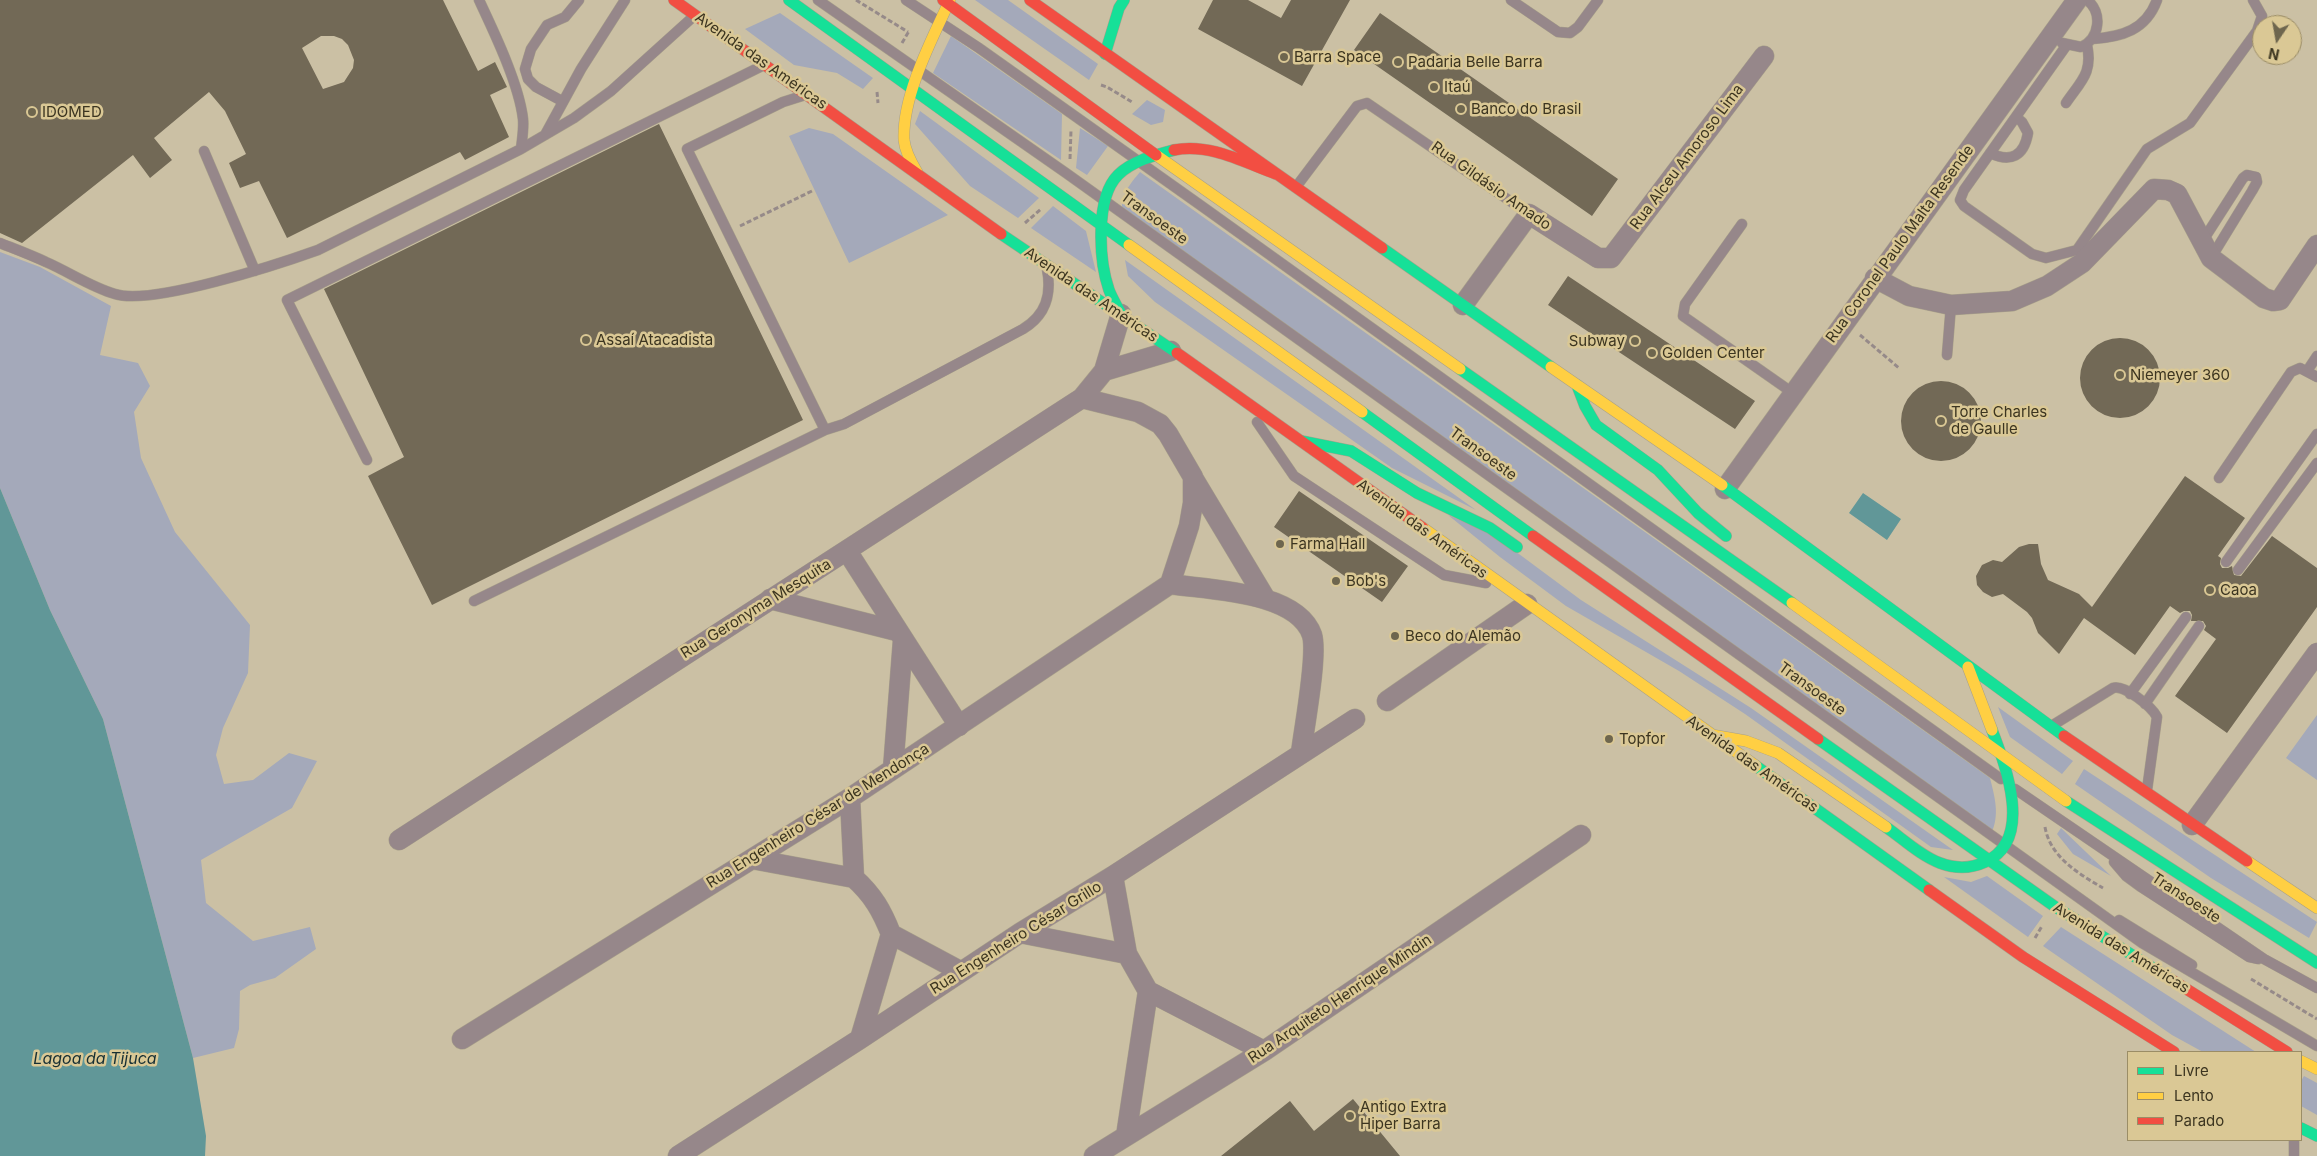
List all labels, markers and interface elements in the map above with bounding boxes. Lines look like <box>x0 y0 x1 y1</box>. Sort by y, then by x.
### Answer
street label: Avenida das Américas <box>692 9 830 113</box>
north arrow <box>2252 15 2302 65</box>
text: N <box>2267 45 2281 64</box>
place label: Barra Space <box>1294 48 1381 66</box>
marker: Barra Space <box>1278 51 1290 63</box>
place label: Padaria Belle Barra <box>1408 53 1543 71</box>
marker: Padaria Belle Barra <box>1392 56 1404 68</box>
place label: Itaú <box>1444 78 1471 96</box>
marker: Itaú <box>1428 81 1440 93</box>
street label: Rua Alceu Amoroso Lima <box>1626 81 1748 233</box>
place label: Banco do Brasil <box>1471 100 1581 118</box>
place label: IDOMED <box>42 103 102 121</box>
marker: Banco do Brasil <box>1455 103 1467 115</box>
marker: IDOMED <box>26 106 38 118</box>
street label: Rua Gildásio Amado <box>1428 138 1554 234</box>
street label: Rua Coronel Paulo Malta Resende <box>1822 142 1978 346</box>
street label: Transoeste <box>1117 188 1191 248</box>
street label: Avenida das Américas <box>1021 244 1161 346</box>
place label: Assaí Atacadista <box>596 331 713 349</box>
place label: Subway <box>1569 332 1625 350</box>
marker: Assaí Atacadista <box>580 334 592 346</box>
marker: Subway <box>1629 335 1641 347</box>
place label: Golden Center <box>1662 344 1765 362</box>
marker: Golden Center <box>1646 347 1658 359</box>
place label: Niemeyer 360 <box>2130 366 2230 384</box>
marker: Niemeyer 360 <box>2114 369 2126 381</box>
place label: Torre Charles de Gaulle <box>1951 403 2047 438</box>
marker: Torre Charles de Gaulle <box>1935 415 1947 427</box>
street label: Transoeste <box>1446 424 1520 484</box>
street label: Avenida das Américas <box>1353 476 1491 582</box>
place label: Farma Hall <box>1290 535 1365 553</box>
marker: Farma Hall <box>1274 538 1286 550</box>
street label: Rua Geronyma Mesquita <box>678 555 834 663</box>
place label: Bob's <box>1346 572 1386 590</box>
marker: Bob's <box>1330 575 1342 587</box>
place label: Caoa <box>2220 581 2257 599</box>
marker: Caoa <box>2204 584 2216 596</box>
place label: Beco do Alemão <box>1405 627 1521 645</box>
marker: Beco do Alemão <box>1389 630 1401 642</box>
street label: Transoeste <box>1775 659 1849 719</box>
street label: Avenida das Américas <box>1683 712 1821 816</box>
place label: Topfor <box>1619 730 1665 748</box>
marker: Topfor <box>1603 733 1615 745</box>
street label: Rua Engenheiro César de Mendonça <box>703 740 933 892</box>
street label: Transoeste <box>2148 869 2224 927</box>
street label: Rua Engenheiro César Grillo <box>927 878 1105 998</box>
street label: Avenida das Américas <box>2050 899 2192 997</box>
street label: Rua Arquiteto Henrique Mindin <box>1245 931 1435 1067</box>
water label: Lagoa da Tijuca <box>33 1049 157 1069</box>
legend <box>2127 1051 2302 1141</box>
text: Livre <box>2174 1061 2209 1080</box>
text: Lento <box>2174 1086 2214 1105</box>
place label: Antigo Extra Hiper Barra <box>1360 1098 1447 1133</box>
marker: Antigo Extra Hiper Barra <box>1344 1110 1356 1122</box>
text: Parado <box>2174 1111 2224 1130</box>

